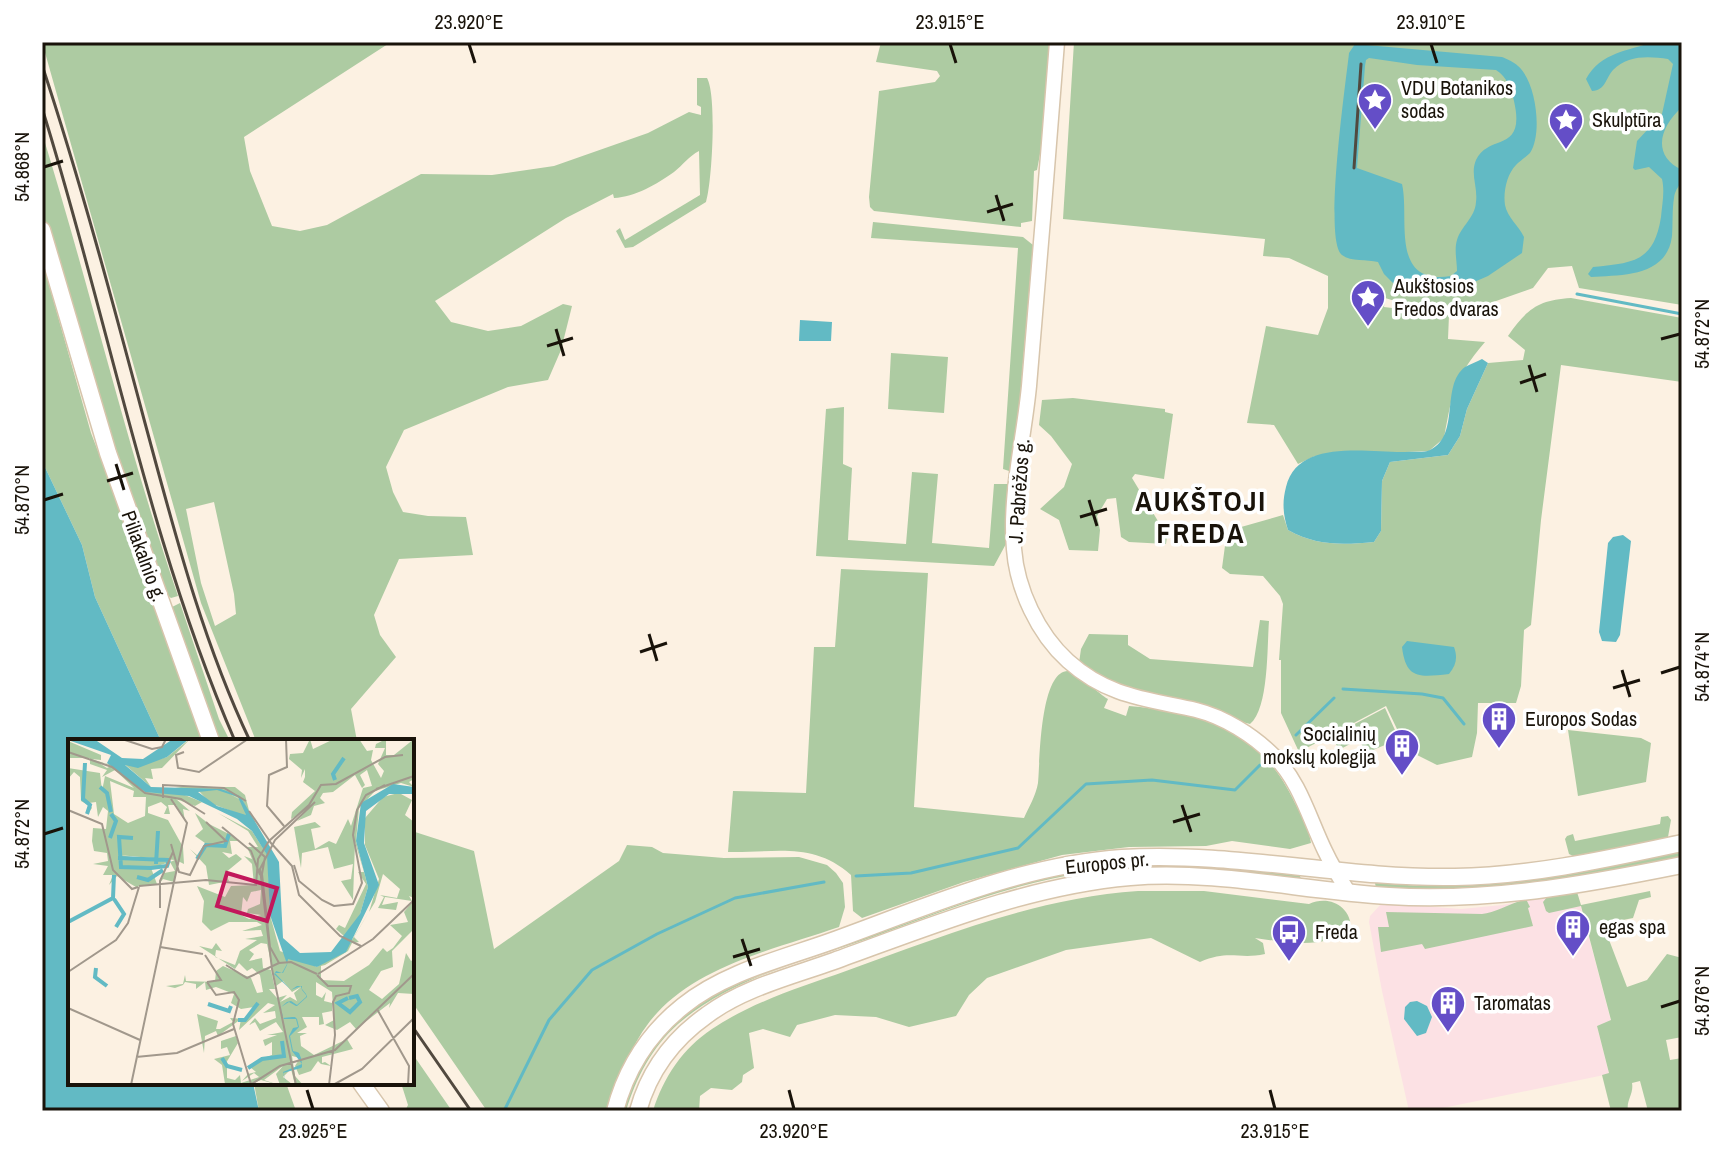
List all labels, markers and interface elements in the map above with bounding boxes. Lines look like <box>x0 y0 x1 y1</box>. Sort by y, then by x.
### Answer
text: 23.920°E <box>434 8 504 35</box>
text: 23.915°E <box>915 8 985 35</box>
text: 23.910°E <box>1396 8 1466 35</box>
place label: VDU Botanikos sodas <box>1401 74 1513 124</box>
place icon: VDU Botanikos sodas <box>1356 81 1394 131</box>
place icon: Skulptūra <box>1547 101 1585 151</box>
place label: Skulptūra <box>1592 106 1661 133</box>
text: 54.868°N <box>8 132 35 202</box>
place label: Aukštosios Fredos dvaras <box>1393 272 1499 322</box>
place icon: Aukštosios Fredos dvaras <box>1349 278 1387 328</box>
text: 54.872°N <box>1688 299 1715 369</box>
street label: J. Pabrėžos g. <box>1001 438 1036 544</box>
text: 54.870°N <box>8 465 35 535</box>
district label: AUKŠTOJI FREDA <box>1135 482 1267 552</box>
street label: Piliakalnio g. <box>116 507 173 605</box>
text: 54.874°N <box>1688 632 1715 702</box>
building icon: Europos Sodas <box>1480 700 1518 750</box>
place label: Europos Sodas <box>1525 705 1637 732</box>
place label: Socialinių mokslų kolegija <box>1263 720 1376 770</box>
building icon: Socialinių mokslų kolegija <box>1383 727 1421 777</box>
inset map <box>68 739 414 1085</box>
text: 54.872°N <box>8 799 35 869</box>
street label: Europos pr. <box>1064 845 1150 880</box>
building icon: egas spa <box>1554 908 1592 958</box>
bus stop icon: Freda <box>1270 913 1308 963</box>
place label: egas spa <box>1599 913 1666 940</box>
place label: Freda <box>1315 918 1358 945</box>
text: 54.876°N <box>1688 966 1715 1036</box>
building icon: Taromatas <box>1429 984 1467 1034</box>
place label: Taromatas <box>1474 989 1551 1016</box>
text: 23.925°E <box>278 1117 348 1144</box>
text: 23.920°E <box>759 1117 829 1144</box>
text: 23.915°E <box>1240 1117 1310 1144</box>

